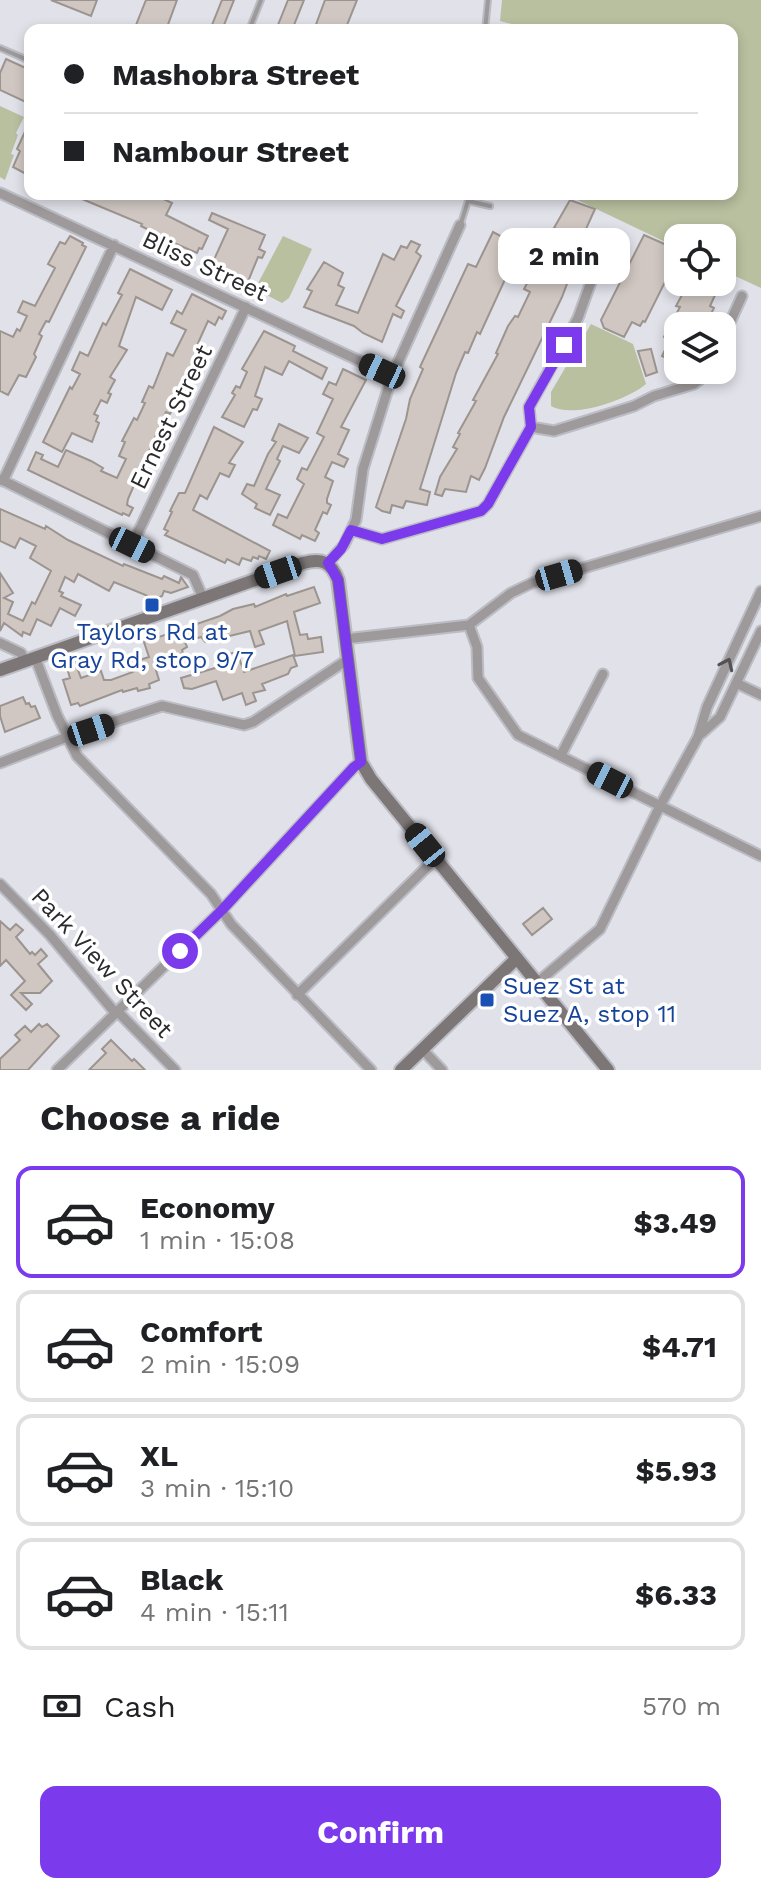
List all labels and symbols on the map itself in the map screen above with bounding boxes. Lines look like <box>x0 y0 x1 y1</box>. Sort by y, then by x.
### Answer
street label: Bliss Street <box>138 225 272 307</box>
callout: 2 min <box>498 229 630 285</box>
route end <box>546 327 582 363</box>
street label: Ernest Street <box>124 340 218 494</box>
car <box>355 350 409 392</box>
car <box>105 524 159 566</box>
car <box>251 553 305 591</box>
car <box>533 557 585 593</box>
marker: Taylors Rd at Gray Rd, stop 9/7 <box>143 596 161 614</box>
place label: Taylors Rd at Gray Rd, stop 9/7 <box>50 618 254 674</box>
one-way arrow <box>717 658 733 673</box>
car <box>64 711 118 749</box>
car <box>583 758 637 802</box>
car <box>401 819 449 871</box>
street label: Park View Street <box>26 883 178 1043</box>
route start <box>162 933 198 969</box>
place label: Suez St at Suez A, stop 11 <box>503 972 676 1028</box>
marker: Suez St at Suez A, stop 11 <box>478 991 496 1009</box>

